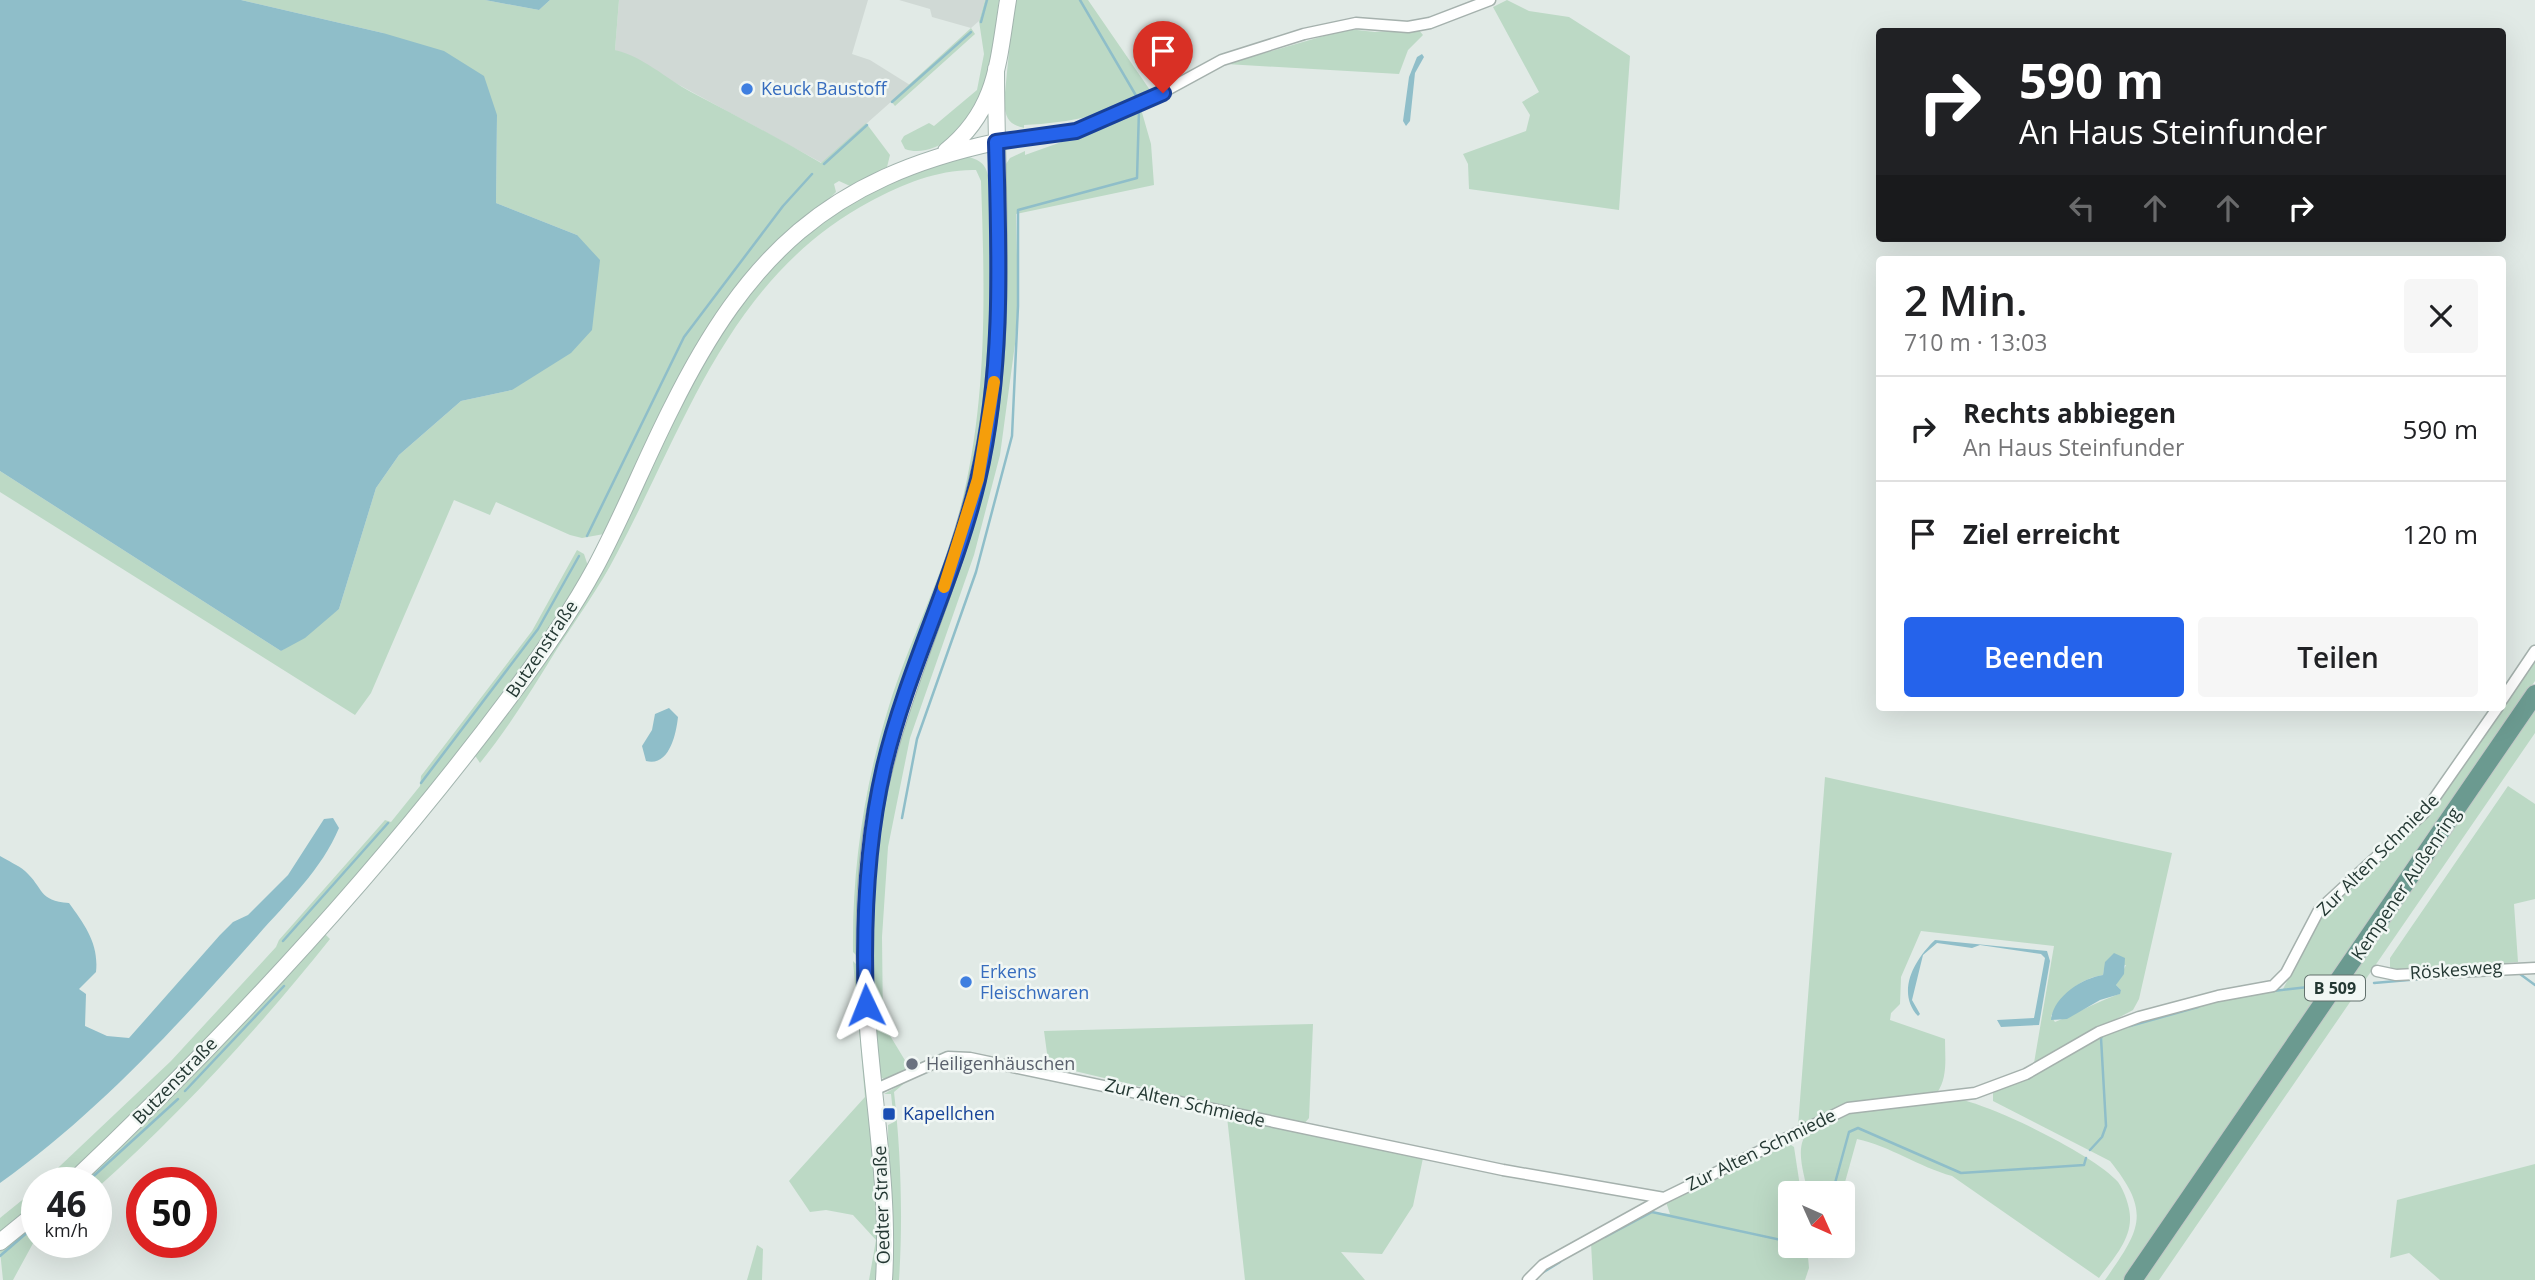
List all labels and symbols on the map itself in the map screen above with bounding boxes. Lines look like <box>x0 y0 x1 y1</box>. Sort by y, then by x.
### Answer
pin <box>1133 21 1193 93</box>
place label: Keuck Baustoff <box>761 76 887 100</box>
marker: Keuck Baustoff <box>739 81 755 97</box>
street label: Butzenstraße <box>500 595 583 702</box>
street label: Zur Alten Schmiede <box>2311 788 2444 921</box>
street label: Kempener Außenring <box>2345 802 2465 965</box>
street label: Röskesweg <box>2409 954 2503 984</box>
place label: Erkens Fleischwaren <box>980 959 1089 1004</box>
position arrow <box>829 968 903 1042</box>
marker: Erkens Fleischwaren <box>958 974 974 990</box>
road number: B 509 <box>2305 976 2365 1000</box>
street label: Butzenstraße <box>127 1032 222 1129</box>
place label: Heiligenhäuschen <box>926 1051 1075 1075</box>
marker: Heiligenhäuschen <box>904 1056 920 1072</box>
street label: Zur Alten Schmiede <box>1103 1072 1268 1132</box>
place label: Kapellchen <box>903 1101 995 1125</box>
street label: Zur Alten Schmiede <box>1682 1102 1839 1196</box>
marker: Kapellchen <box>881 1106 897 1122</box>
street label: Oedter Straße <box>867 1145 895 1265</box>
speed limit sign: 50 <box>126 1167 217 1258</box>
north arrow <box>1778 1181 1855 1258</box>

